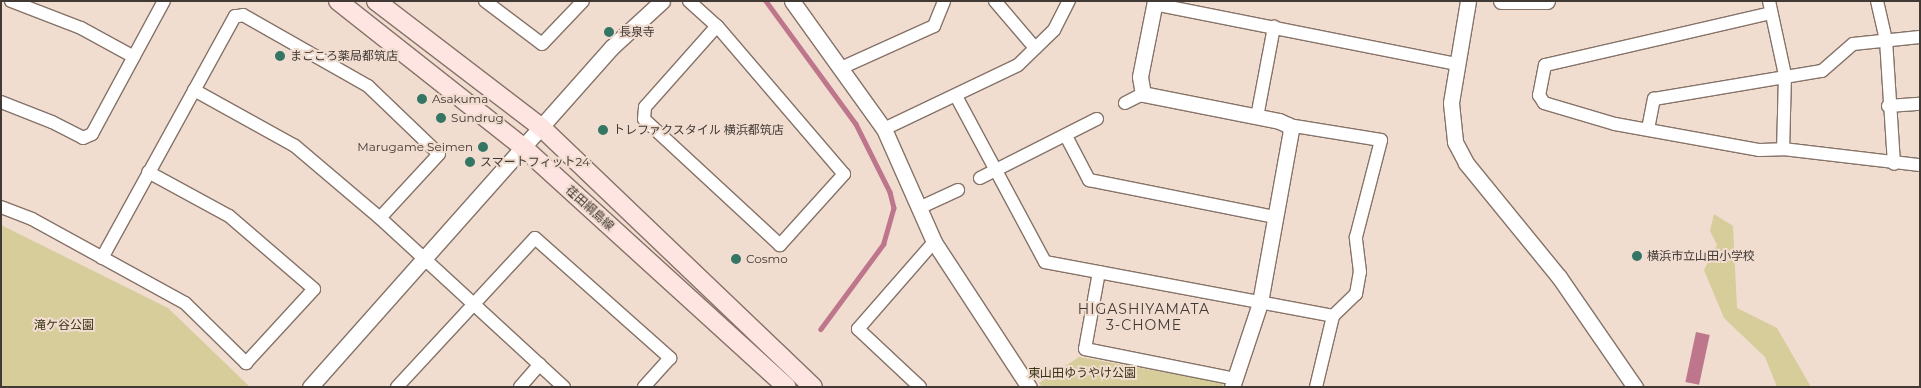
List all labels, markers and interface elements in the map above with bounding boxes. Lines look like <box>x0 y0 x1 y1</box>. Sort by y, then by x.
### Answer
place label: 長泉寺 <box>619 25 655 39</box>
marker: 長泉寺 <box>603 26 615 38</box>
place label: まごころ薬局都筑店 <box>290 49 398 63</box>
marker: まごころ薬局都筑店 <box>274 50 286 62</box>
place label: Asakuma <box>432 92 488 106</box>
marker: Asakuma <box>416 93 428 105</box>
place label: Sundrug <box>451 111 504 125</box>
marker: Sundrug <box>435 112 447 124</box>
place label: トレファクスタイル 横浜都筑店 <box>613 123 784 137</box>
marker: トレファクスタイル 横浜都筑店 <box>597 124 609 136</box>
place label: Marugame Seimen <box>357 140 473 154</box>
marker: Marugame Seimen <box>477 141 489 153</box>
place label: スマートフィット24 <box>480 155 590 169</box>
marker: スマートフィット24 <box>464 156 476 168</box>
street label: 荏田綱島線 <box>563 183 617 233</box>
place label: 横浜市立山田小学校 <box>1647 249 1755 263</box>
marker: 横浜市立山田小学校 <box>1631 250 1643 262</box>
place label: Cosmo <box>746 252 788 266</box>
marker: Cosmo <box>730 253 742 265</box>
district label: HIGASHIYAMATA 3-CHOME <box>1076 301 1212 334</box>
park label: 滝ケ谷公園 <box>34 318 94 332</box>
park label: 東山田ゆうやけ公園 <box>1028 366 1136 380</box>

